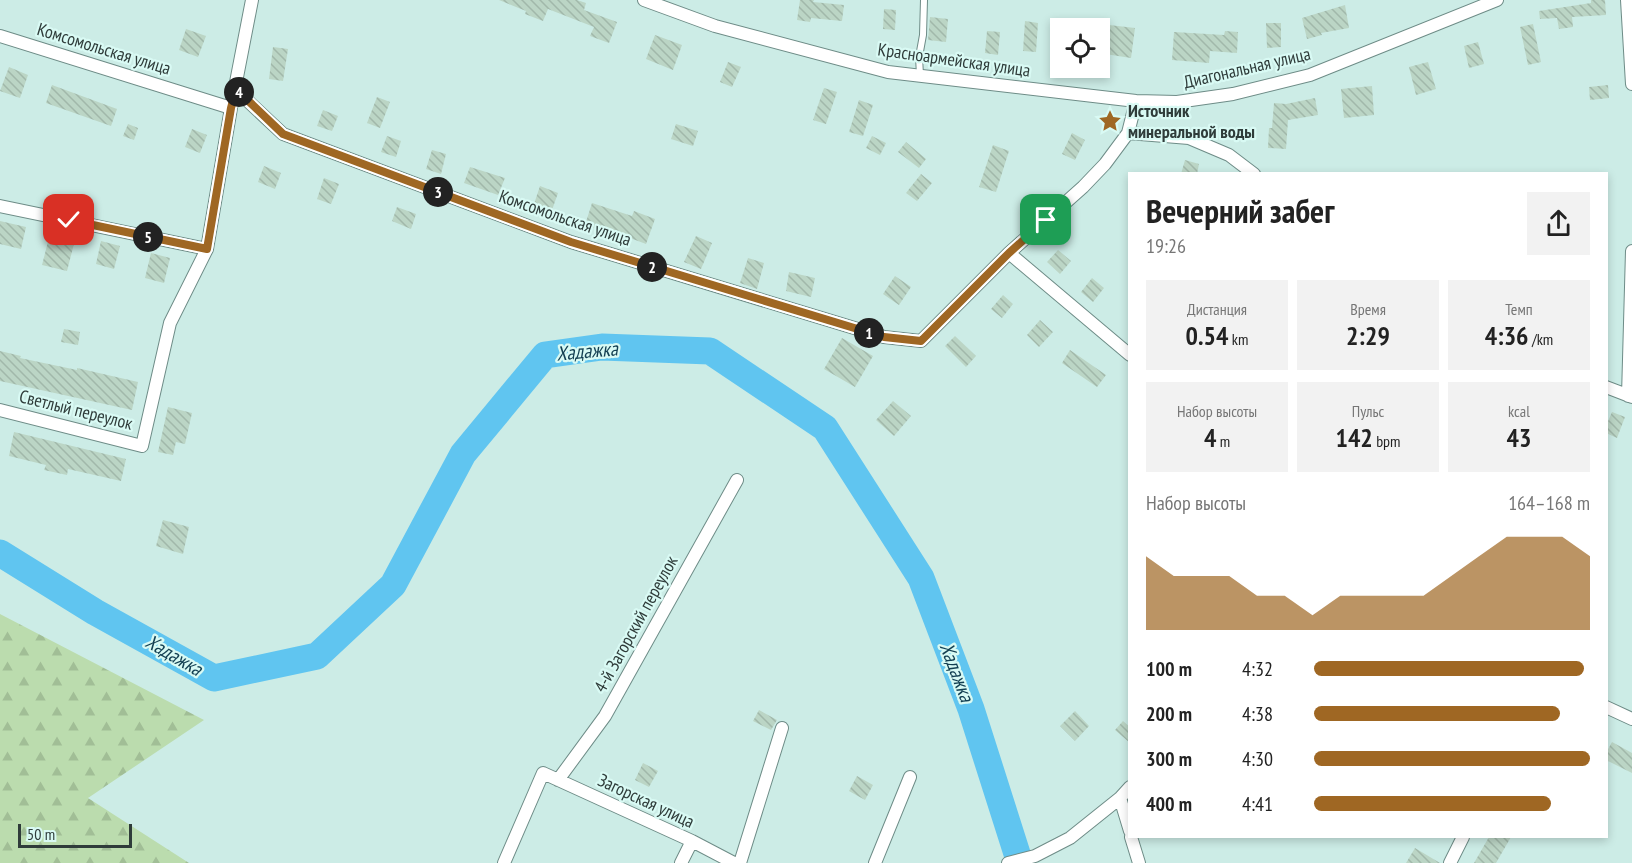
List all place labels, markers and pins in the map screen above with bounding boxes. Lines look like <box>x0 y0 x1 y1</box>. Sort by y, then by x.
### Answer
pin: 4 <box>224 77 254 107</box>
place label: Источник минеральной воды <box>1128 99 1255 143</box>
place icon: Источник минеральной воды <box>1097 108 1123 134</box>
pin: 3 <box>423 177 453 207</box>
pin <box>43 194 94 245</box>
pin <box>1020 194 1071 245</box>
pin: 5 <box>133 222 163 252</box>
pin: 2 <box>637 252 667 282</box>
pin: 1 <box>854 318 884 348</box>

